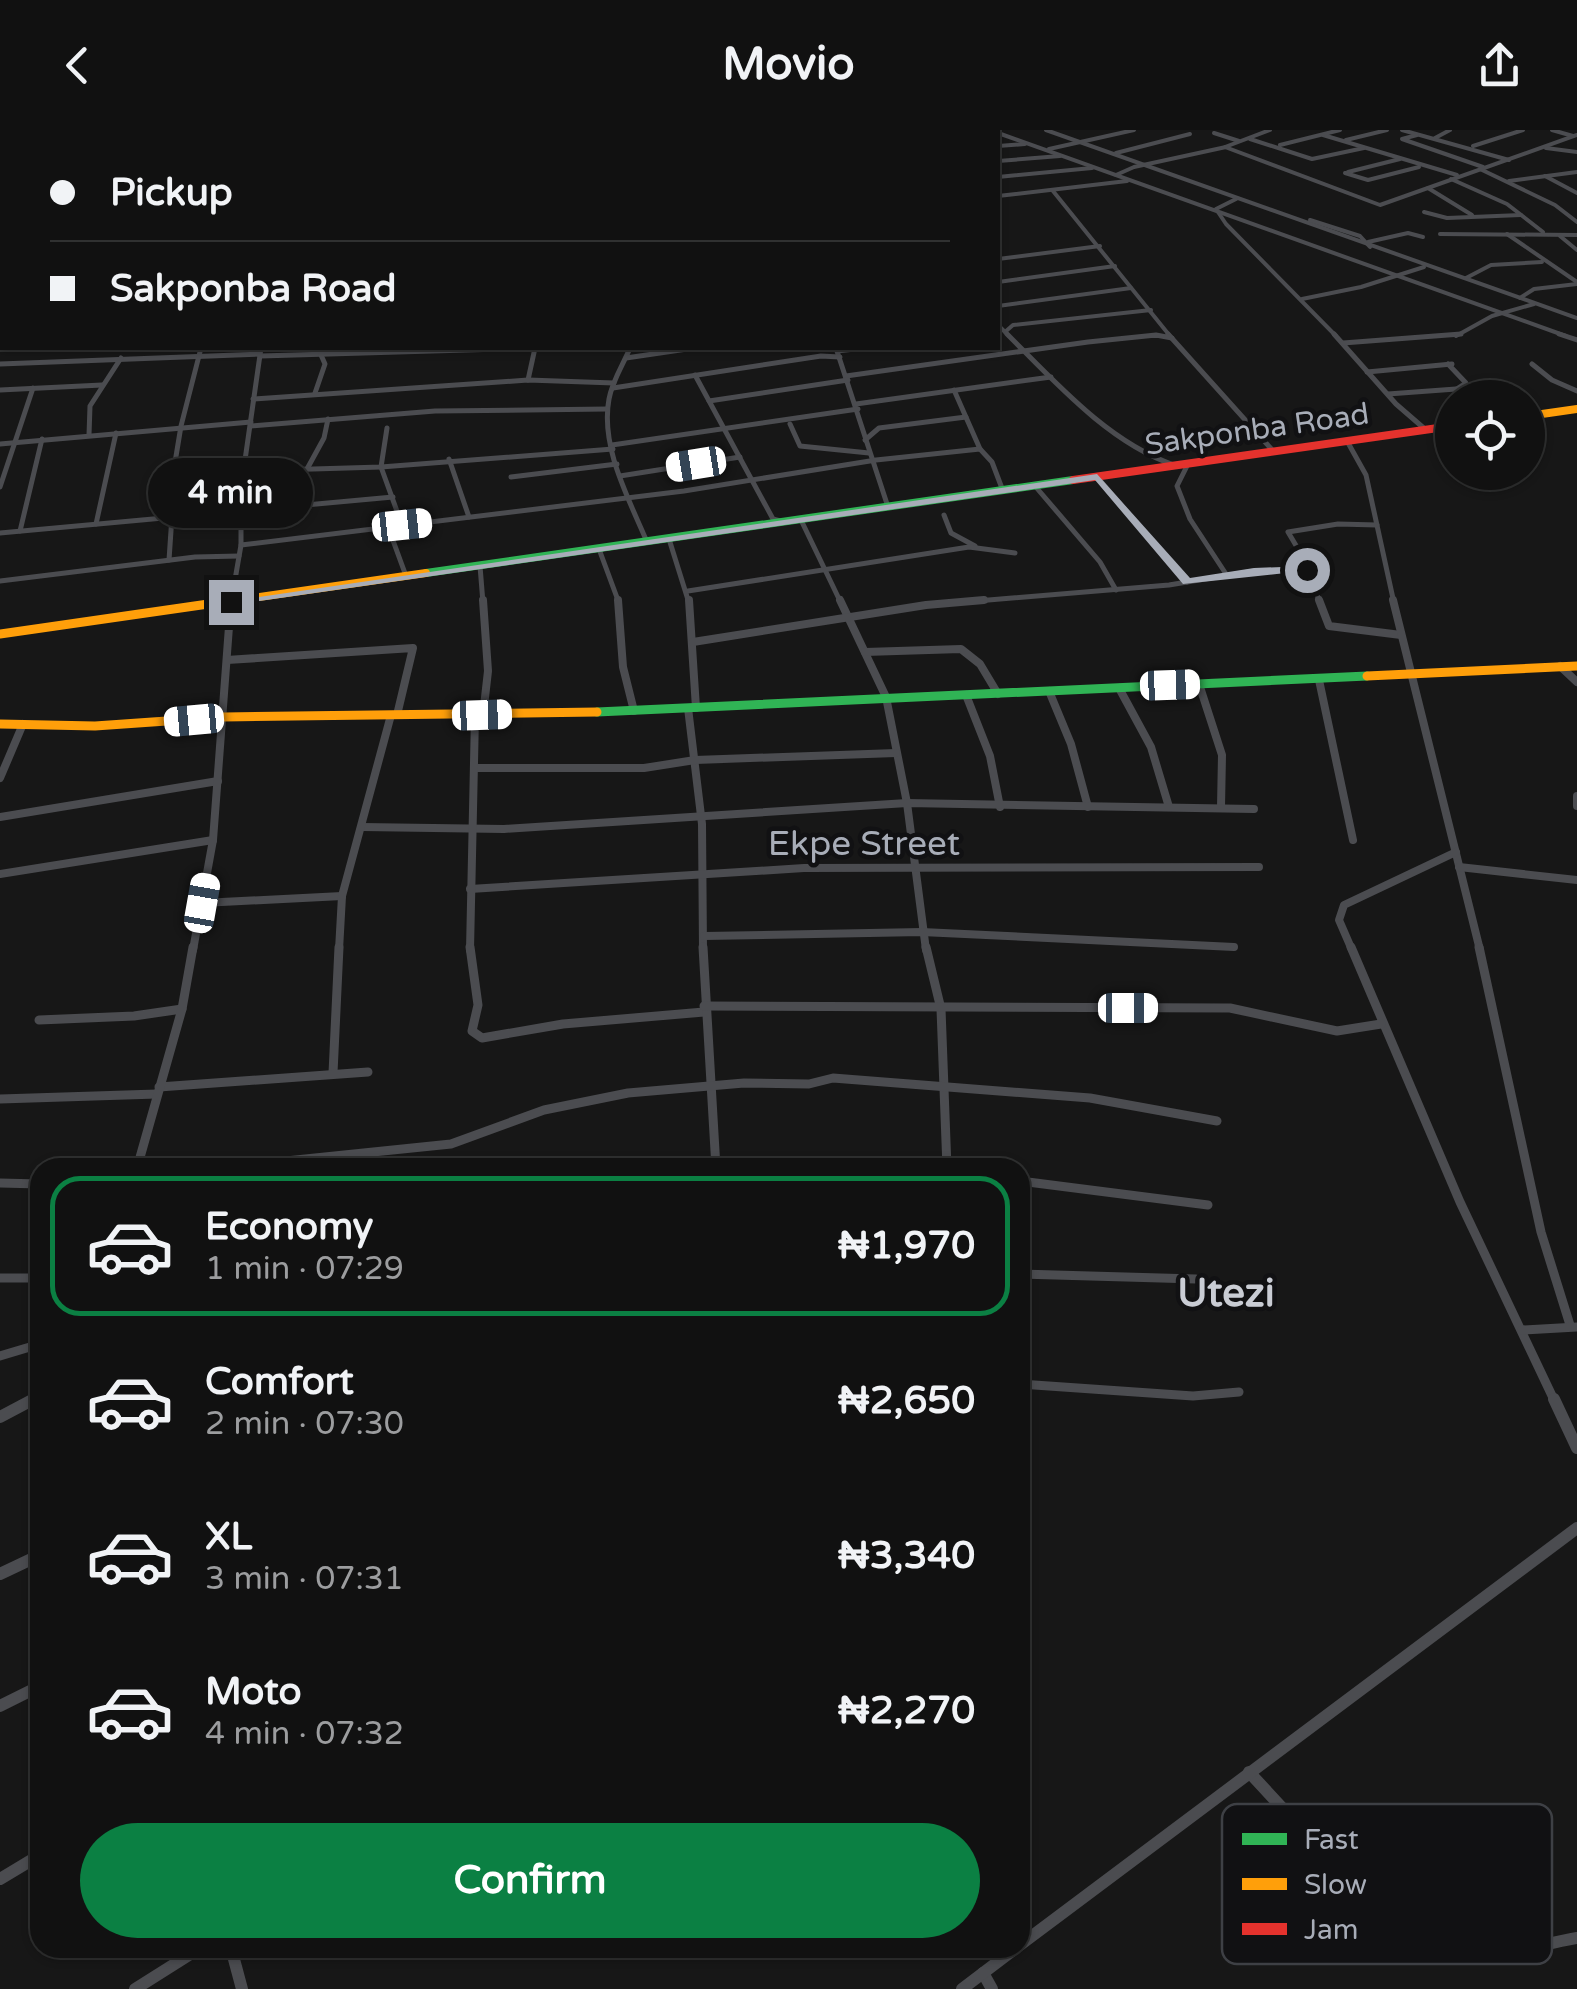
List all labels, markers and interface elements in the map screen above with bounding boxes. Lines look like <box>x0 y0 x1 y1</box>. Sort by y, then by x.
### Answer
icon: back <box>50 38 105 93</box>
text: Movio <box>722 38 855 92</box>
icon: share <box>1472 38 1527 93</box>
text: Pickup <box>110 170 233 216</box>
text: Sakponba Road <box>110 266 396 312</box>
map controls <box>1435 380 1545 490</box>
button: locate <box>1435 380 1545 490</box>
street label: Sakponba Road <box>1143 395 1372 464</box>
car <box>664 444 728 484</box>
callout: 4 min <box>148 457 314 527</box>
text: 4 min <box>188 474 273 512</box>
car <box>371 507 433 543</box>
route start <box>1285 548 1330 593</box>
route end <box>209 580 254 625</box>
car <box>1139 669 1201 701</box>
car <box>451 699 513 731</box>
car <box>163 702 225 738</box>
street label: Ekpe Street <box>768 823 960 865</box>
car <box>182 871 222 935</box>
car <box>1098 993 1158 1023</box>
icon: car <box>85 1201 175 1291</box>
text: Economy <box>205 1204 373 1250</box>
text: ₦1,970 <box>838 1223 975 1269</box>
text: 1 min · 07:29 <box>205 1250 404 1288</box>
district label: Utezi <box>1177 1269 1275 1317</box>
icon: car <box>85 1356 175 1446</box>
text: Comfort <box>205 1359 354 1405</box>
text: ₦2,650 <box>838 1378 975 1424</box>
text: 2 min · 07:30 <box>205 1405 404 1443</box>
icon: car <box>85 1511 175 1601</box>
text: XL <box>205 1514 252 1560</box>
text: ₦3,340 <box>838 1533 975 1579</box>
text: 3 min · 07:31 <box>205 1560 404 1598</box>
icon: car <box>85 1666 175 1756</box>
text: Moto <box>205 1669 301 1715</box>
text: ₦2,270 <box>838 1688 975 1734</box>
text: 4 min · 07:32 <box>205 1715 404 1753</box>
legend <box>1222 1804 1552 1964</box>
button: Confirm <box>80 1823 980 1938</box>
text: Fast <box>1304 1823 1359 1857</box>
text: Slow <box>1304 1868 1367 1902</box>
text: Jam <box>1304 1913 1359 1947</box>

